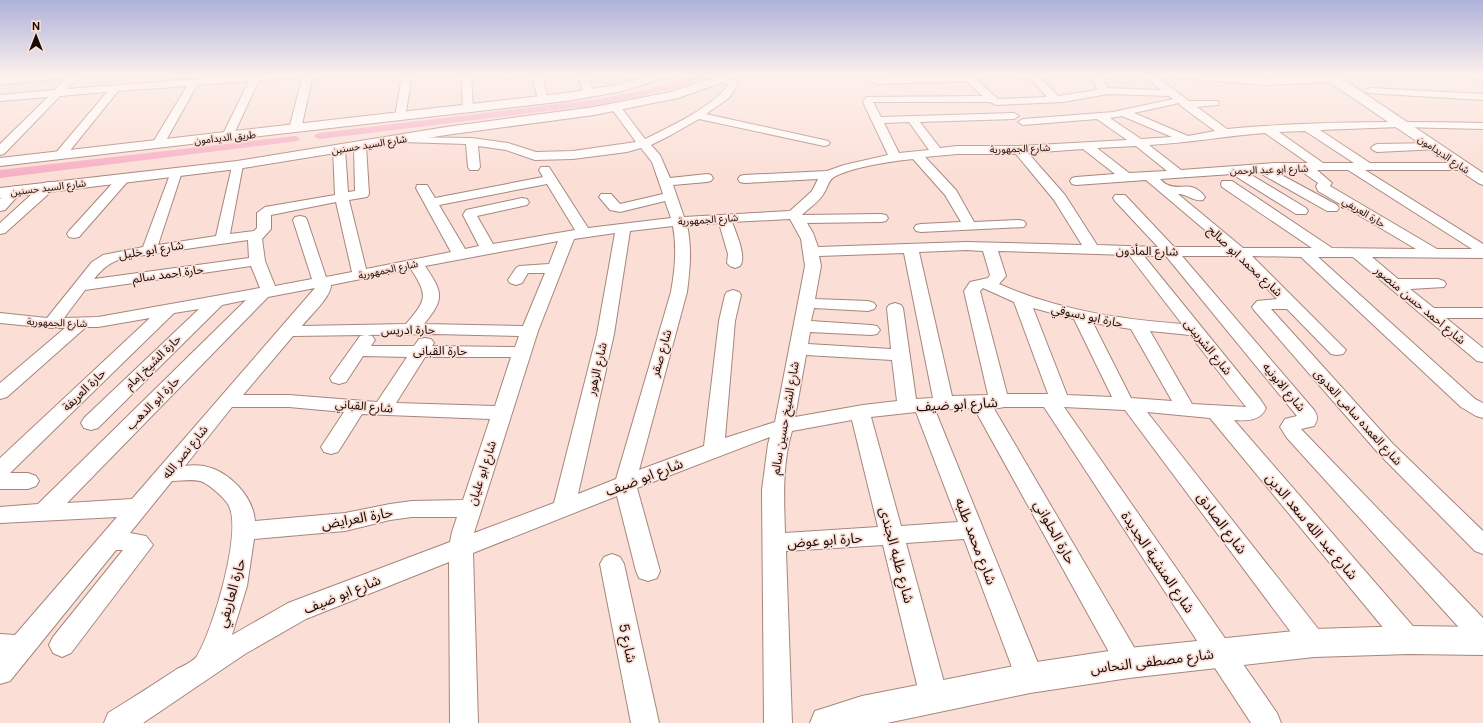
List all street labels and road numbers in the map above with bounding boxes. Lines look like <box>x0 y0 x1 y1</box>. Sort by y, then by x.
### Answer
street label: طريق الديدامون <box>194 128 257 147</box>
street label: شارع السيد حسنين <box>330 132 408 158</box>
street label: شارع الديدامون <box>1415 132 1472 177</box>
street label: شارع الجمهورية <box>990 141 1051 157</box>
street label: شارع ابو عبد الرحمن <box>1230 162 1309 178</box>
street label: شارع السيد حسنين <box>9 176 87 200</box>
street label: حارة العريفي <box>1339 195 1388 232</box>
street label: شارع الجمهورية <box>678 211 739 229</box>
street label: شارع محمد ابو صالح <box>1203 222 1286 301</box>
street label: شارع ابو خليل <box>117 237 185 264</box>
street label: شارع المأذون <box>1116 242 1178 261</box>
street label: شارع الجمهورية <box>357 257 419 283</box>
street label: حارة احمد سالم <box>131 261 205 288</box>
street label: شارع احمد حسن منصور <box>1370 262 1469 349</box>
street label: حارة ابو دسوقي <box>1050 301 1124 333</box>
street label: شارع الجمهورية <box>27 315 87 331</box>
street label: شارع الشربينى <box>1180 316 1236 379</box>
street label: حارة ادريس <box>381 322 435 338</box>
street label: شارع صقر <box>646 328 676 380</box>
street label: حارة الشيخ إمام <box>121 331 185 394</box>
street label: شارع الزهور <box>583 341 612 398</box>
street label: حارة القبانى <box>413 343 467 359</box>
street label: شارع الابونيه <box>1258 359 1309 415</box>
street label: شارع الشيخ حسين سالم <box>767 360 804 476</box>
street label: حارة العريفة <box>59 365 109 415</box>
street label: شارع العمده سامى العدوى <box>1310 365 1406 469</box>
street label: حارة ابو الدهب <box>123 373 183 433</box>
street label: شارع ابو ضيف <box>916 393 998 417</box>
street label: شارع القباني <box>334 395 394 418</box>
street label: شارع نصر الله <box>158 422 212 483</box>
street label: شارع ابو عليان <box>464 438 501 508</box>
street label: شارع ابو ضيف <box>603 454 686 502</box>
street label: شارع عبد الله سعد الدين <box>1261 469 1362 584</box>
street label: شارع الصادق <box>1191 488 1251 559</box>
street label: شارع محمد طلبه <box>949 495 1001 588</box>
street label: حارة الحلواني <box>1028 497 1080 568</box>
street label: حارة العرايض <box>320 503 394 533</box>
street label: شارع طلبه الجندى <box>874 505 918 606</box>
street label: شارع المنشية الجديدة <box>1116 508 1199 618</box>
street label: حارة ابو عوض <box>787 528 863 552</box>
street label: حارة العاريفي <box>213 556 252 630</box>
street label: شارع ابو ضيف <box>301 570 384 619</box>
street label: شارع 5 <box>613 622 641 665</box>
street label: شارع مصطفى النحاس <box>1089 644 1215 679</box>

